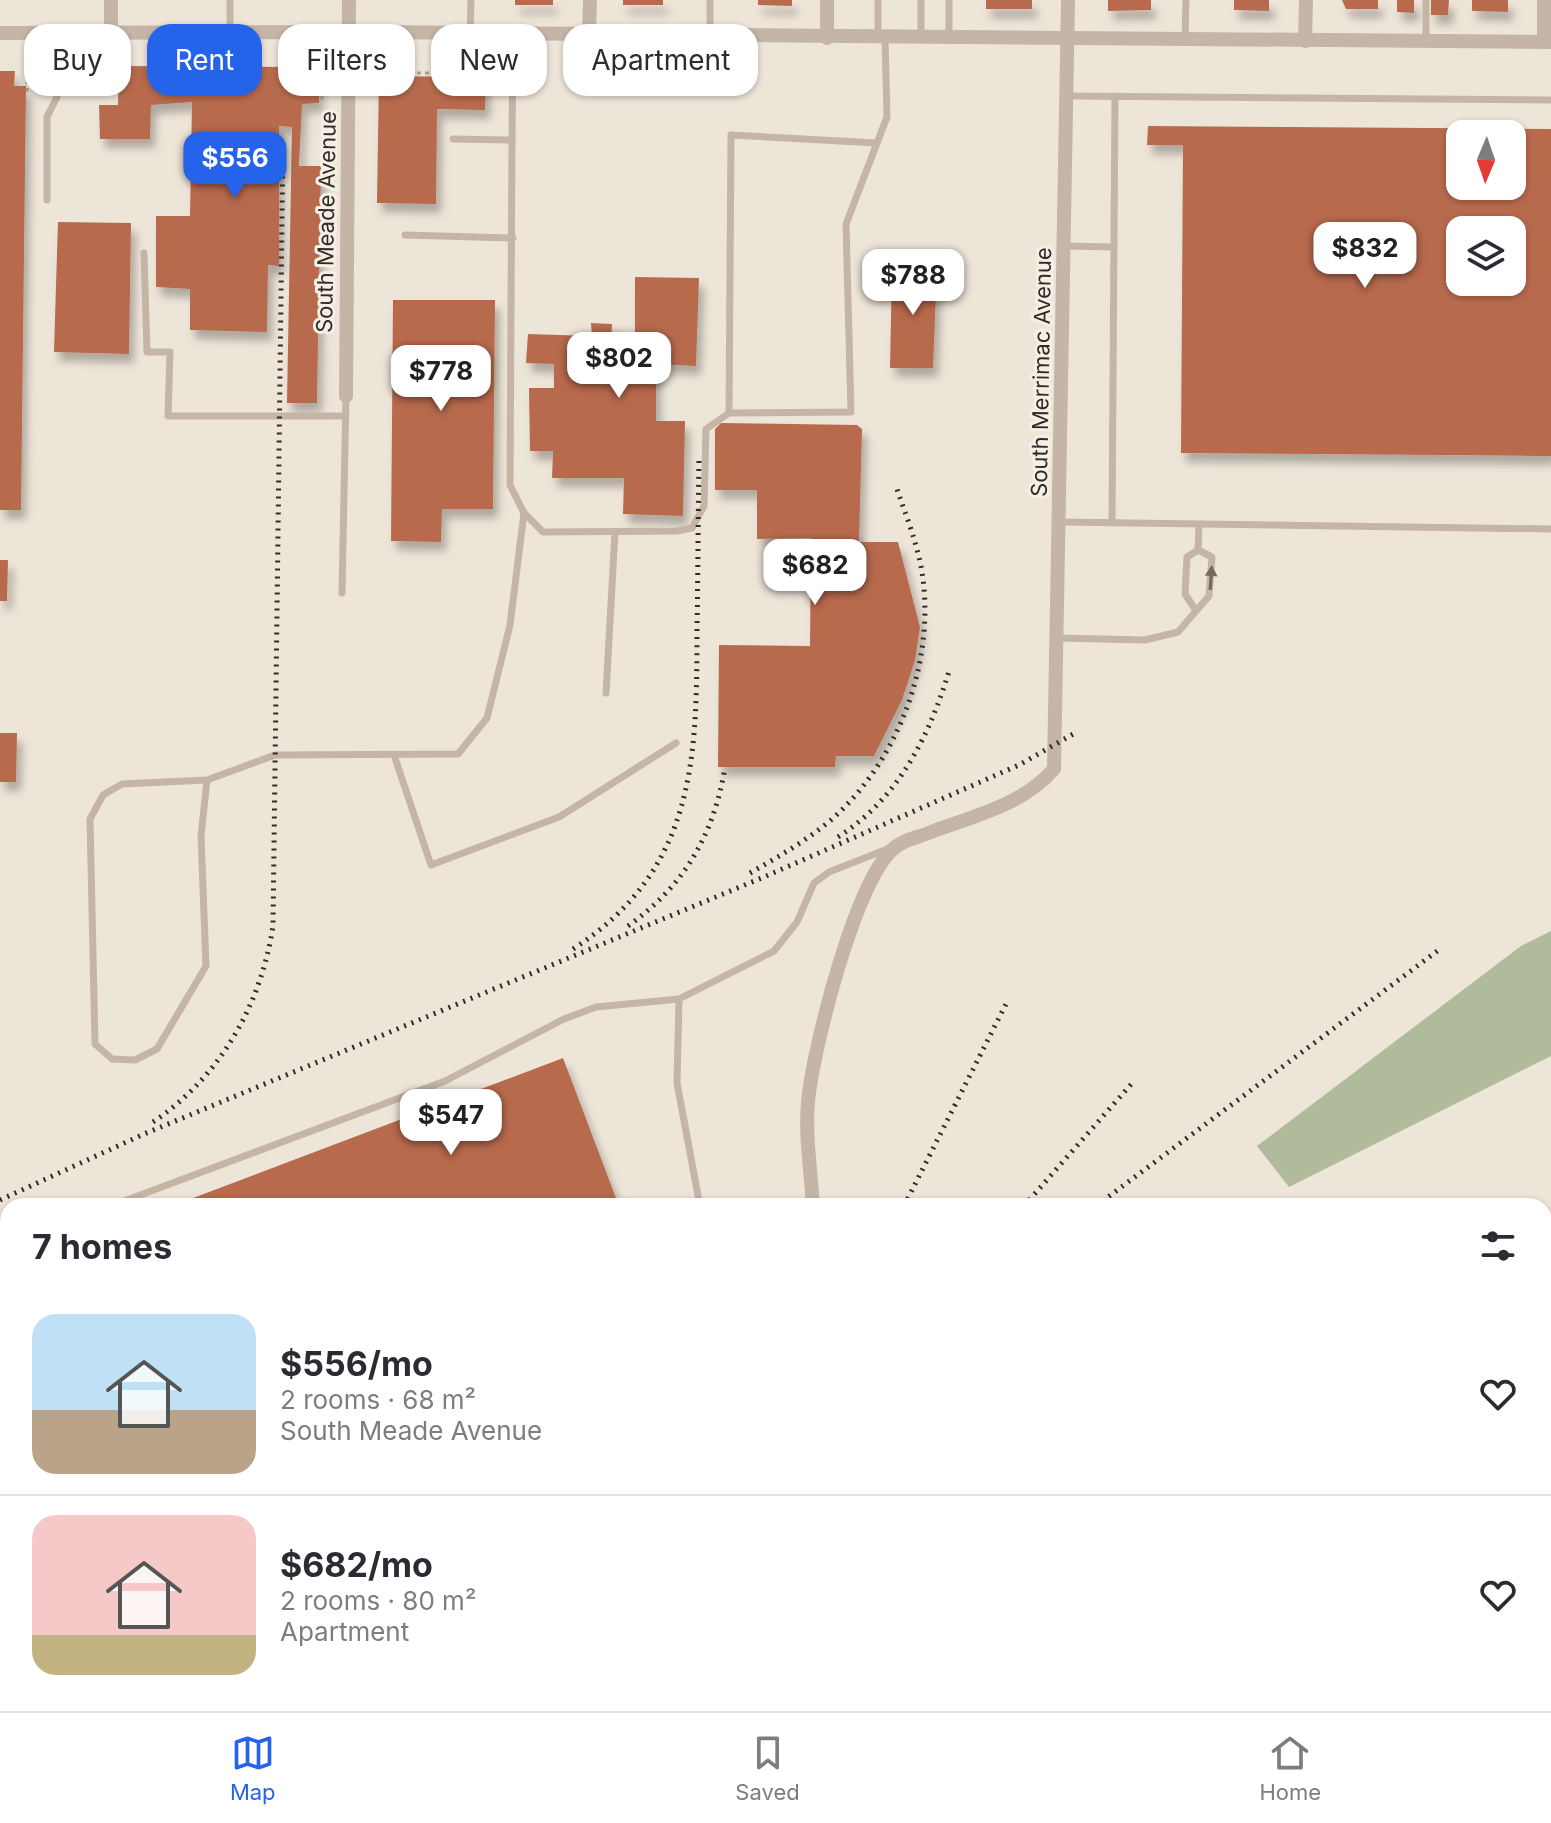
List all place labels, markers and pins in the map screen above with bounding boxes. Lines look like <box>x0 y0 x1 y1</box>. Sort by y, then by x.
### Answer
pin: $556 <box>188 132 282 200</box>
pin: $832 <box>1318 222 1412 290</box>
pin: $788 <box>866 249 960 317</box>
pin: $802 <box>572 332 666 400</box>
pin: $778 <box>394 345 488 413</box>
pin: $682 <box>768 539 862 607</box>
pin: $547 <box>404 1089 498 1157</box>

